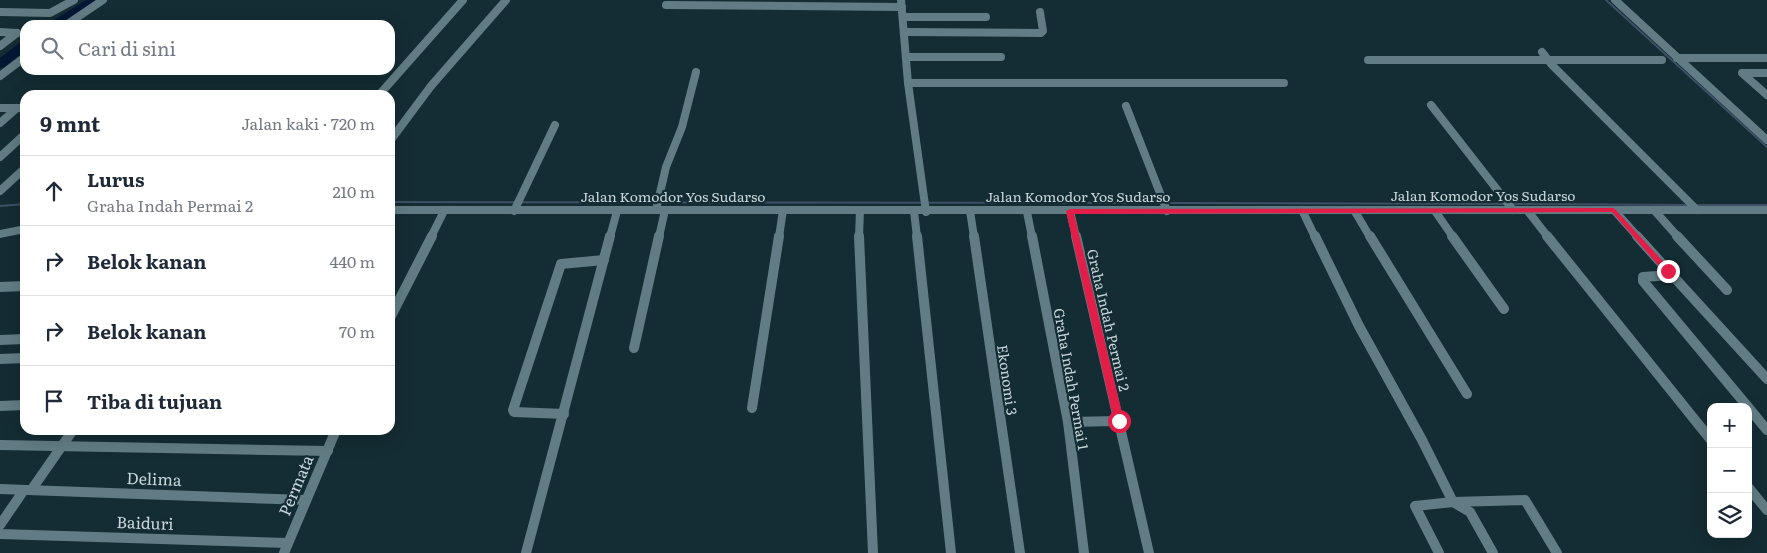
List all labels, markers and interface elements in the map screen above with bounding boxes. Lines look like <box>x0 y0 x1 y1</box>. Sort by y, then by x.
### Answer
search box <box>20 20 395 75</box>
icon: search <box>38 34 66 62</box>
text: Cari di sini <box>78 34 176 62</box>
text: 9 mnt <box>40 107 100 138</box>
text: Jalan kaki · 720 m <box>241 111 375 135</box>
text: Lurus <box>87 165 144 193</box>
icon: ahead <box>40 177 68 205</box>
text: 210 m <box>332 179 375 203</box>
street label: Jalan Komodor Yos Sudarso <box>1391 185 1575 205</box>
street label: Jalan Komodor Yos Sudarso <box>581 186 765 206</box>
street label: Jalan Komodor Yos Sudarso <box>986 186 1170 206</box>
text: Graha Indah Permai 2 <box>87 193 253 217</box>
icon: right <box>40 247 68 275</box>
text: Belok kanan <box>87 247 206 275</box>
street label: Graha Indah Permai 2 <box>1083 247 1135 393</box>
text: 440 m <box>329 249 375 273</box>
route end <box>1657 260 1680 283</box>
street label: Graha Indah Permai 1 <box>1050 306 1094 452</box>
icon: right <box>40 317 68 345</box>
text: Belok kanan <box>87 317 206 345</box>
text: 70 m <box>339 319 375 343</box>
street label: Ekonomi 3 <box>993 343 1023 417</box>
icon: arrive <box>40 387 68 415</box>
text: Tiba di tujuan <box>87 387 222 415</box>
map controls <box>1707 403 1752 538</box>
button: + <box>1707 403 1752 448</box>
route start <box>1108 410 1131 433</box>
button: − <box>1707 448 1752 493</box>
street label: Permata <box>271 451 319 519</box>
street label: Delima <box>126 465 182 491</box>
button: layers <box>1707 493 1752 538</box>
street label: Baiduri <box>116 509 174 535</box>

